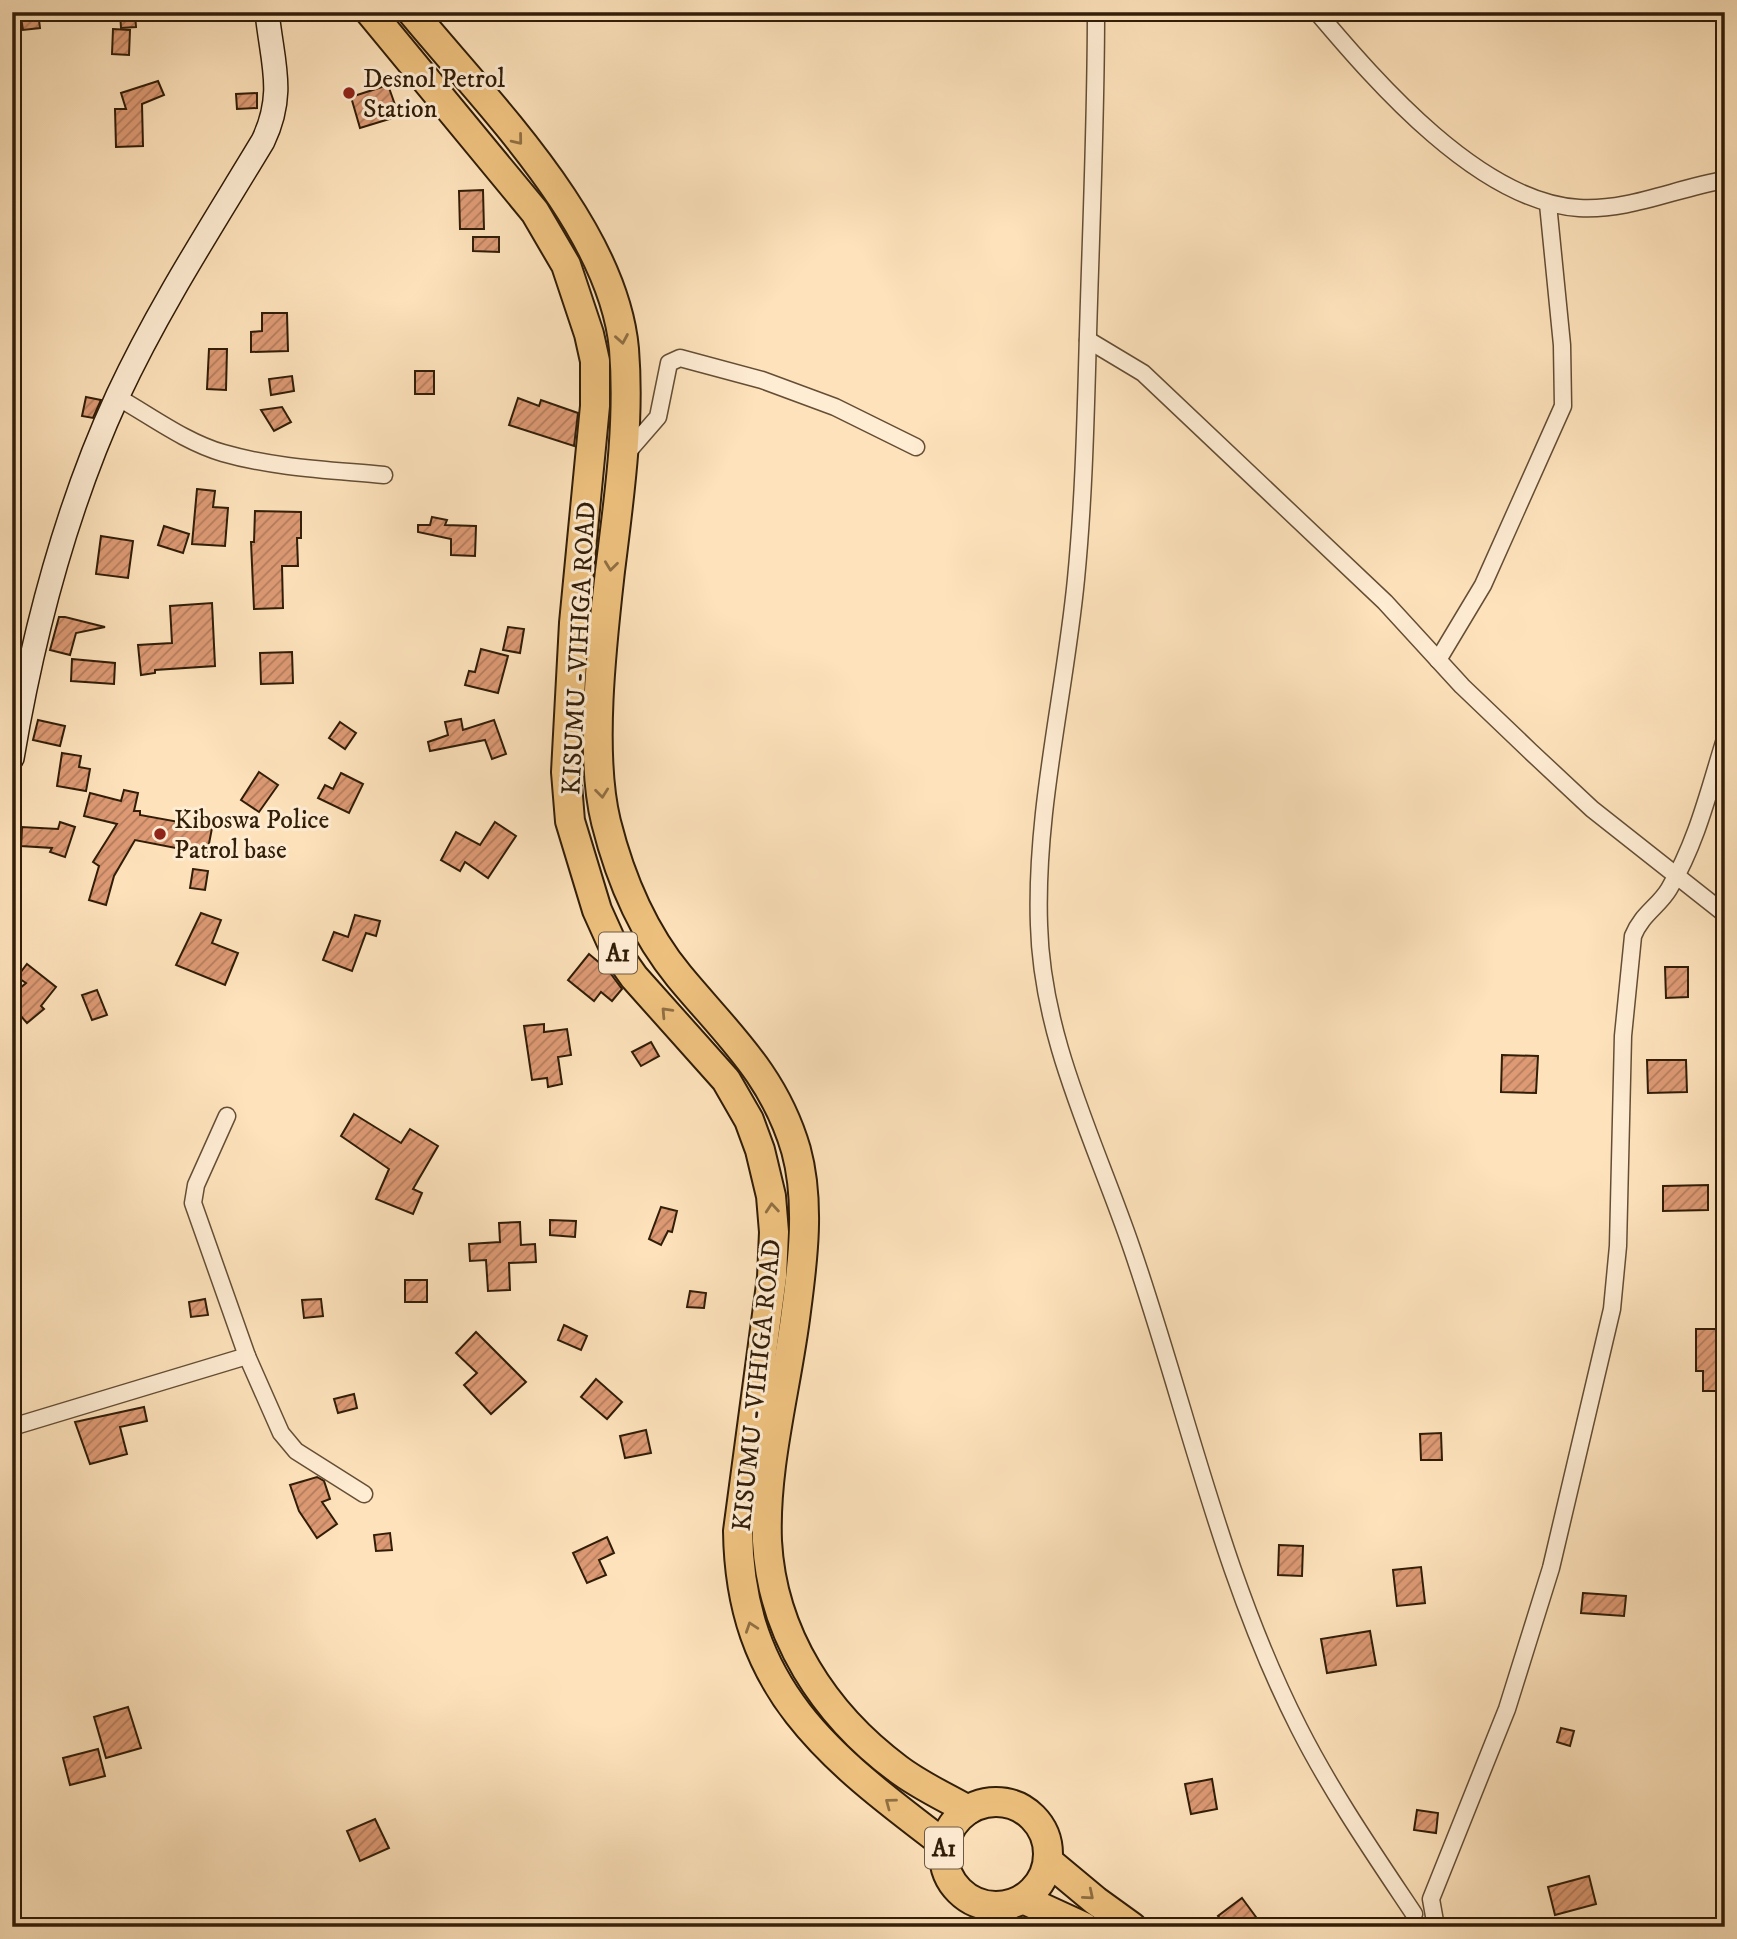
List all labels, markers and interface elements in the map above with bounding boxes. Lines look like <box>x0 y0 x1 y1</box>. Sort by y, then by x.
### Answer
place label: Desnol Petrol Station <box>363 63 505 126</box>
marker: Desnol Petrol Station <box>341 85 357 101</box>
one-way arrow <box>509 133 522 145</box>
one-way arrow <box>614 333 629 345</box>
street label: KISUMU -VIHIGA ROAD <box>555 501 604 796</box>
one-way arrow <box>603 560 618 572</box>
one-way arrow <box>594 787 609 798</box>
place label: Kiboswa Police Patrol base <box>174 804 329 867</box>
marker: Kiboswa Police Patrol base <box>152 826 168 842</box>
road number: A1 <box>599 932 637 973</box>
one-way arrow <box>662 1007 675 1020</box>
one-way arrow <box>764 1202 779 1214</box>
street label: KISUMU -VIHIGA ROAD <box>726 1237 789 1533</box>
one-way arrow <box>745 1622 759 1634</box>
one-way arrow <box>885 1799 897 1811</box>
road number: A1 <box>925 1828 963 1868</box>
one-way arrow <box>1081 1887 1094 1899</box>

